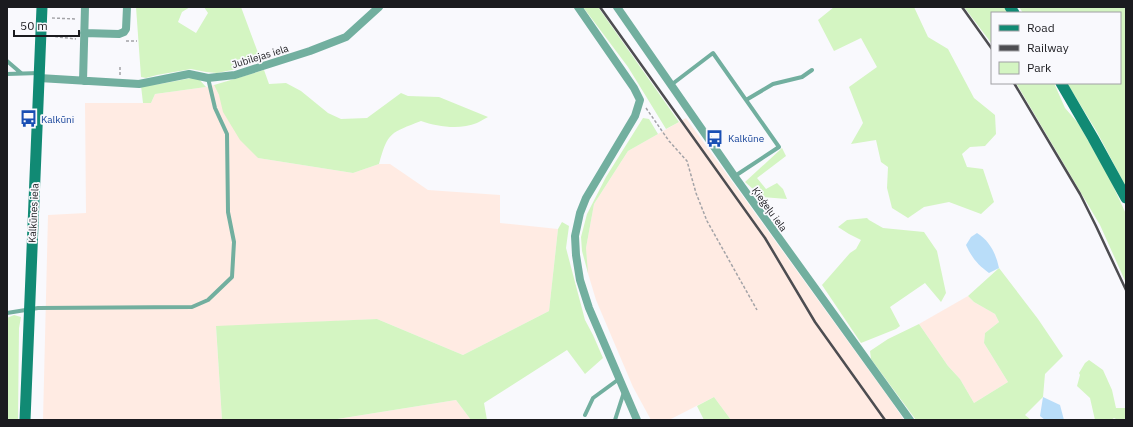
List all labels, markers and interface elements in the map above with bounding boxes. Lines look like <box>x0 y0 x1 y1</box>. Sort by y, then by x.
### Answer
scale bar <box>14 12 79 38</box>
legend <box>991 12 1121 84</box>
text: 50 m <box>20 18 48 33</box>
text: Road <box>1027 20 1055 35</box>
text: Railway <box>1027 40 1069 55</box>
street label: Jubilejas iela <box>230 42 291 71</box>
text: Park <box>1027 60 1052 75</box>
bus stop icon: Kalkūni <box>18 109 38 129</box>
place label: Kalkūni <box>41 113 74 126</box>
bus stop icon: Kalkūne <box>705 128 725 148</box>
place label: Kalkūne <box>728 132 765 145</box>
street label: Kalkūnes iela <box>25 182 42 243</box>
street label: Ķieģeļu iela <box>749 184 790 235</box>

